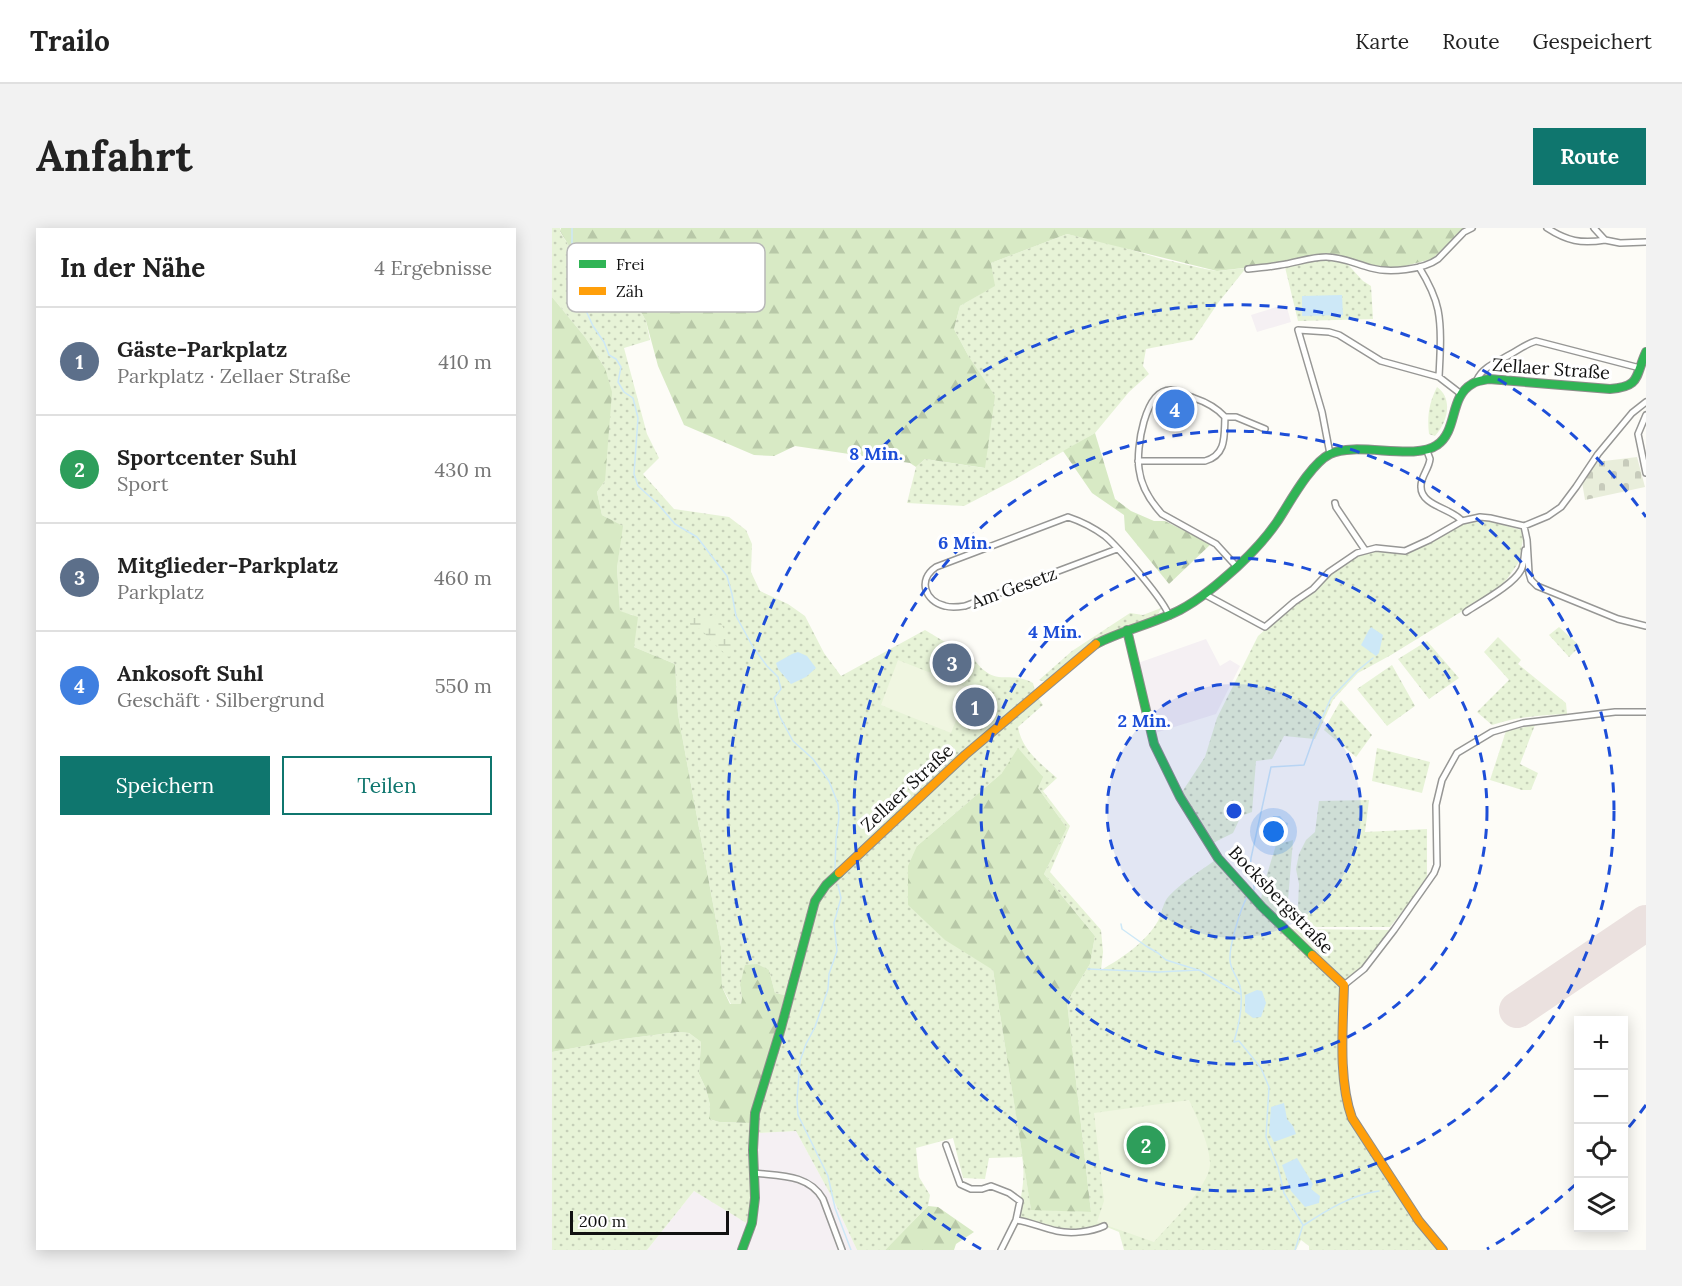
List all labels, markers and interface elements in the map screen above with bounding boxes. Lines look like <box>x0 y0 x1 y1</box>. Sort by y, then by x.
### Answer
text: Trailo <box>30 23 110 59</box>
text: Karte <box>1355 28 1409 55</box>
text: Route <box>1442 28 1500 55</box>
text: Gespeichert <box>1533 28 1652 55</box>
button: Route <box>1533 128 1646 185</box>
text: Anfahrt <box>36 129 193 183</box>
legend <box>567 243 765 312</box>
text: In der Nähe <box>60 251 205 284</box>
text: Frei <box>616 254 645 274</box>
text: 4 Ergebnisse <box>374 255 492 280</box>
text: Zäh <box>616 281 644 301</box>
text: Gäste-Parkplatz <box>117 335 287 363</box>
text: 1 <box>75 349 84 374</box>
text: 410 m <box>438 349 492 374</box>
street label: Zellaer Straße <box>1491 353 1611 384</box>
text: Parkplatz · Zellaer Straße <box>117 363 351 388</box>
pin: 4 <box>1156 386 1194 432</box>
text: 8 Min. <box>849 442 903 465</box>
text: Sportcenter Suhl <box>117 443 297 471</box>
text: 2 <box>74 457 85 482</box>
text: 430 m <box>434 457 492 482</box>
text: Sport <box>117 471 168 496</box>
text: 6 Min. <box>938 531 992 554</box>
text: Mitglieder-Parkplatz <box>117 551 338 579</box>
street label: Am Gesetz <box>967 561 1060 614</box>
text: 3 <box>74 565 85 590</box>
text: 460 m <box>434 565 492 590</box>
text: Parkplatz <box>117 579 204 604</box>
text: 4 Min. <box>1028 620 1082 643</box>
pin: 3 <box>932 640 972 686</box>
text: Ankosoft Suhl <box>117 659 264 687</box>
text: 4 <box>74 673 85 698</box>
text: 550 m <box>435 673 492 698</box>
pin: 1 <box>956 684 994 730</box>
text: Geschäft · Silbergrund <box>117 687 325 712</box>
text: 2 Min. <box>1117 709 1171 732</box>
street label: Zellaer Straße <box>856 739 958 836</box>
button: Speichern <box>60 756 270 815</box>
button: Teilen <box>282 756 492 815</box>
centre of rings <box>1224 801 1244 821</box>
your location <box>1259 817 1288 846</box>
street label: Bocksbergstraße <box>1224 841 1339 959</box>
map controls <box>1574 1016 1628 1232</box>
button: + <box>1574 1016 1628 1070</box>
button: − <box>1574 1070 1628 1124</box>
pin: 2 <box>1126 1122 1166 1168</box>
button: locate <box>1574 1124 1628 1178</box>
button: layers <box>1574 1178 1628 1232</box>
scale bar <box>570 1208 729 1236</box>
text: 200 m <box>579 1211 626 1231</box>

